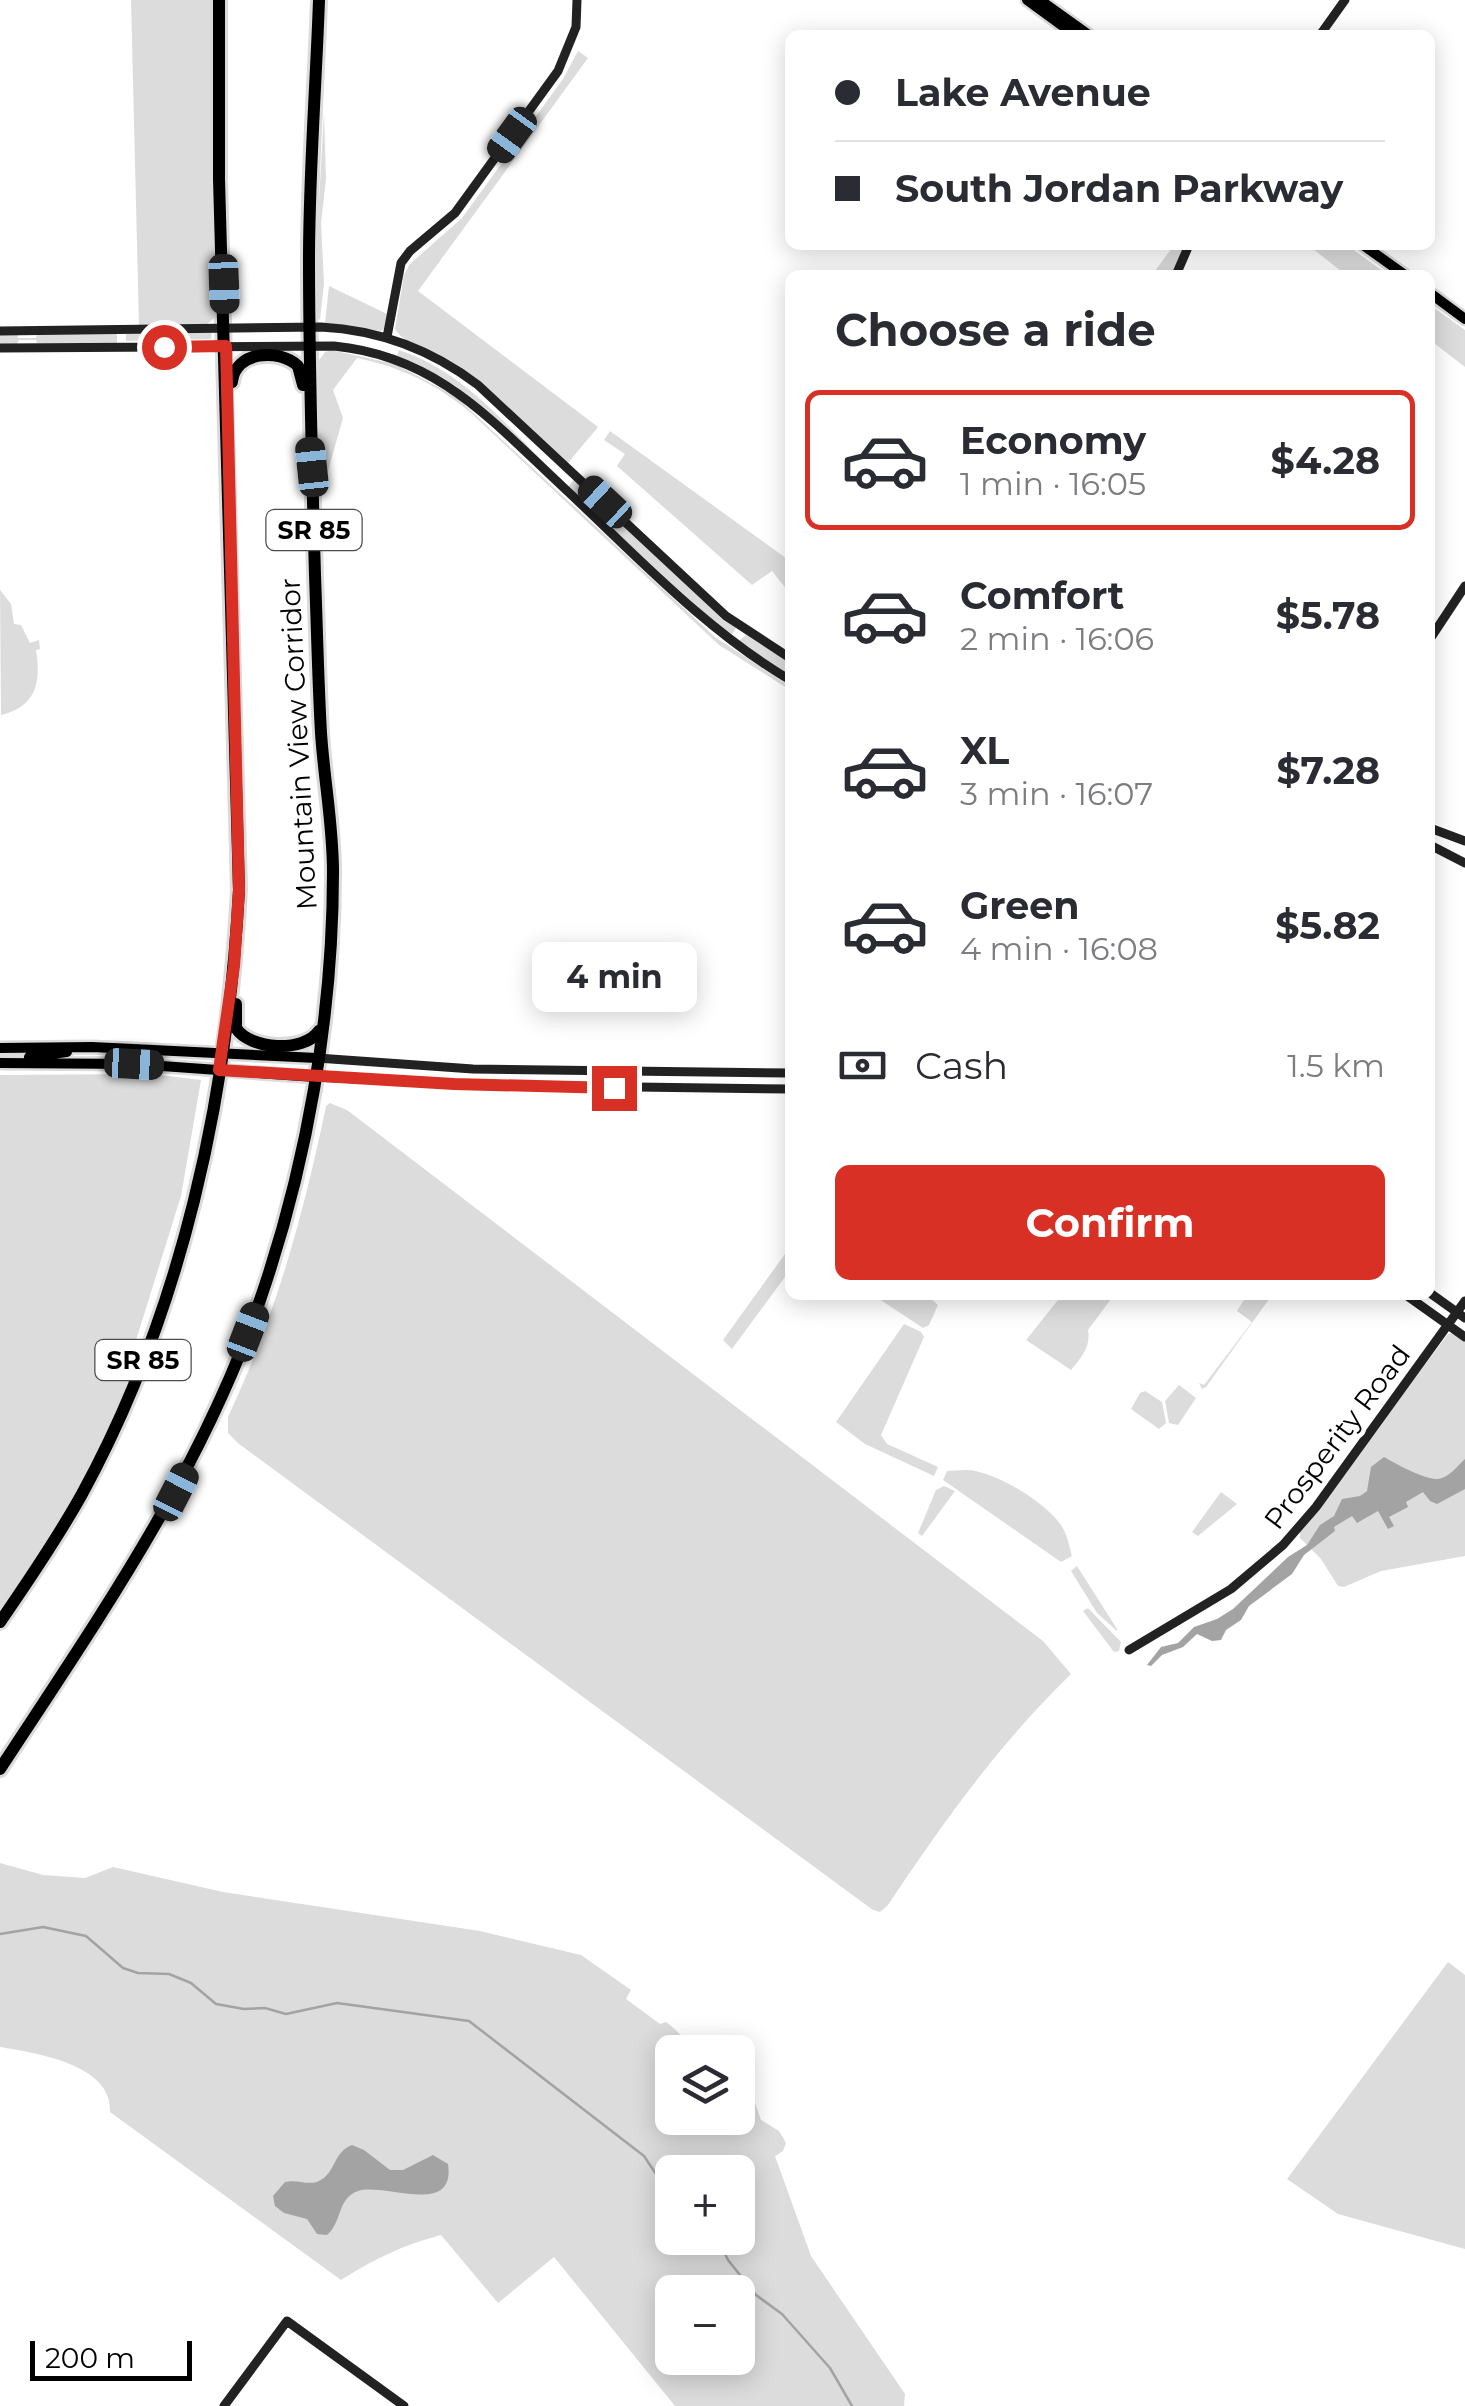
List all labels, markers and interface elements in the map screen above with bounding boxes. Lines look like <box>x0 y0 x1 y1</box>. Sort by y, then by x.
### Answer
text: Lake Avenue <box>895 69 1151 116</box>
car <box>482 102 542 168</box>
text: South Jordan Parkway <box>895 165 1343 212</box>
car <box>208 253 240 315</box>
text: Choose a ride <box>835 302 1156 357</box>
route start <box>142 325 187 370</box>
icon: car <box>840 415 930 505</box>
text: Economy <box>960 417 1146 464</box>
car <box>294 436 330 498</box>
text: $4.28 <box>1271 437 1380 484</box>
text: 1 min · 16:05 <box>960 464 1146 503</box>
car <box>573 471 637 533</box>
road number: SR 85 <box>266 510 362 550</box>
icon: car <box>840 570 930 660</box>
text: Comfort <box>960 572 1124 619</box>
street label: Mountain View Corridor <box>272 577 324 911</box>
text: $5.78 <box>1276 592 1380 639</box>
text: 2 min · 16:06 <box>960 619 1154 658</box>
icon: car <box>840 725 930 815</box>
text: XL <box>960 727 1009 774</box>
text: $7.28 <box>1277 747 1380 794</box>
text: 3 min · 16:07 <box>960 774 1153 813</box>
icon: car <box>840 880 930 970</box>
text: Green <box>960 882 1080 929</box>
text: $5.82 <box>1275 902 1380 949</box>
text: 4 min · 16:08 <box>960 929 1158 968</box>
callout: 4 min <box>532 943 696 1013</box>
text: 4 min <box>566 957 663 996</box>
icon: cash <box>835 1038 890 1093</box>
text: Cash <box>915 1042 1008 1089</box>
text: 1.5 km <box>1287 1046 1385 1085</box>
car <box>103 1047 165 1081</box>
route end <box>592 1066 637 1111</box>
button: Confirm <box>835 1165 1385 1280</box>
car <box>223 1299 273 1365</box>
street label: Prosperity Road <box>1257 1338 1417 1536</box>
road number: SR 85 <box>96 1340 190 1380</box>
car <box>149 1458 203 1526</box>
map controls <box>655 2035 755 2375</box>
button: layers <box>655 2035 755 2135</box>
button: + <box>655 2155 755 2255</box>
button: − <box>655 2275 755 2375</box>
scale bar <box>30 2336 192 2380</box>
text: 200 m <box>45 2341 135 2375</box>

